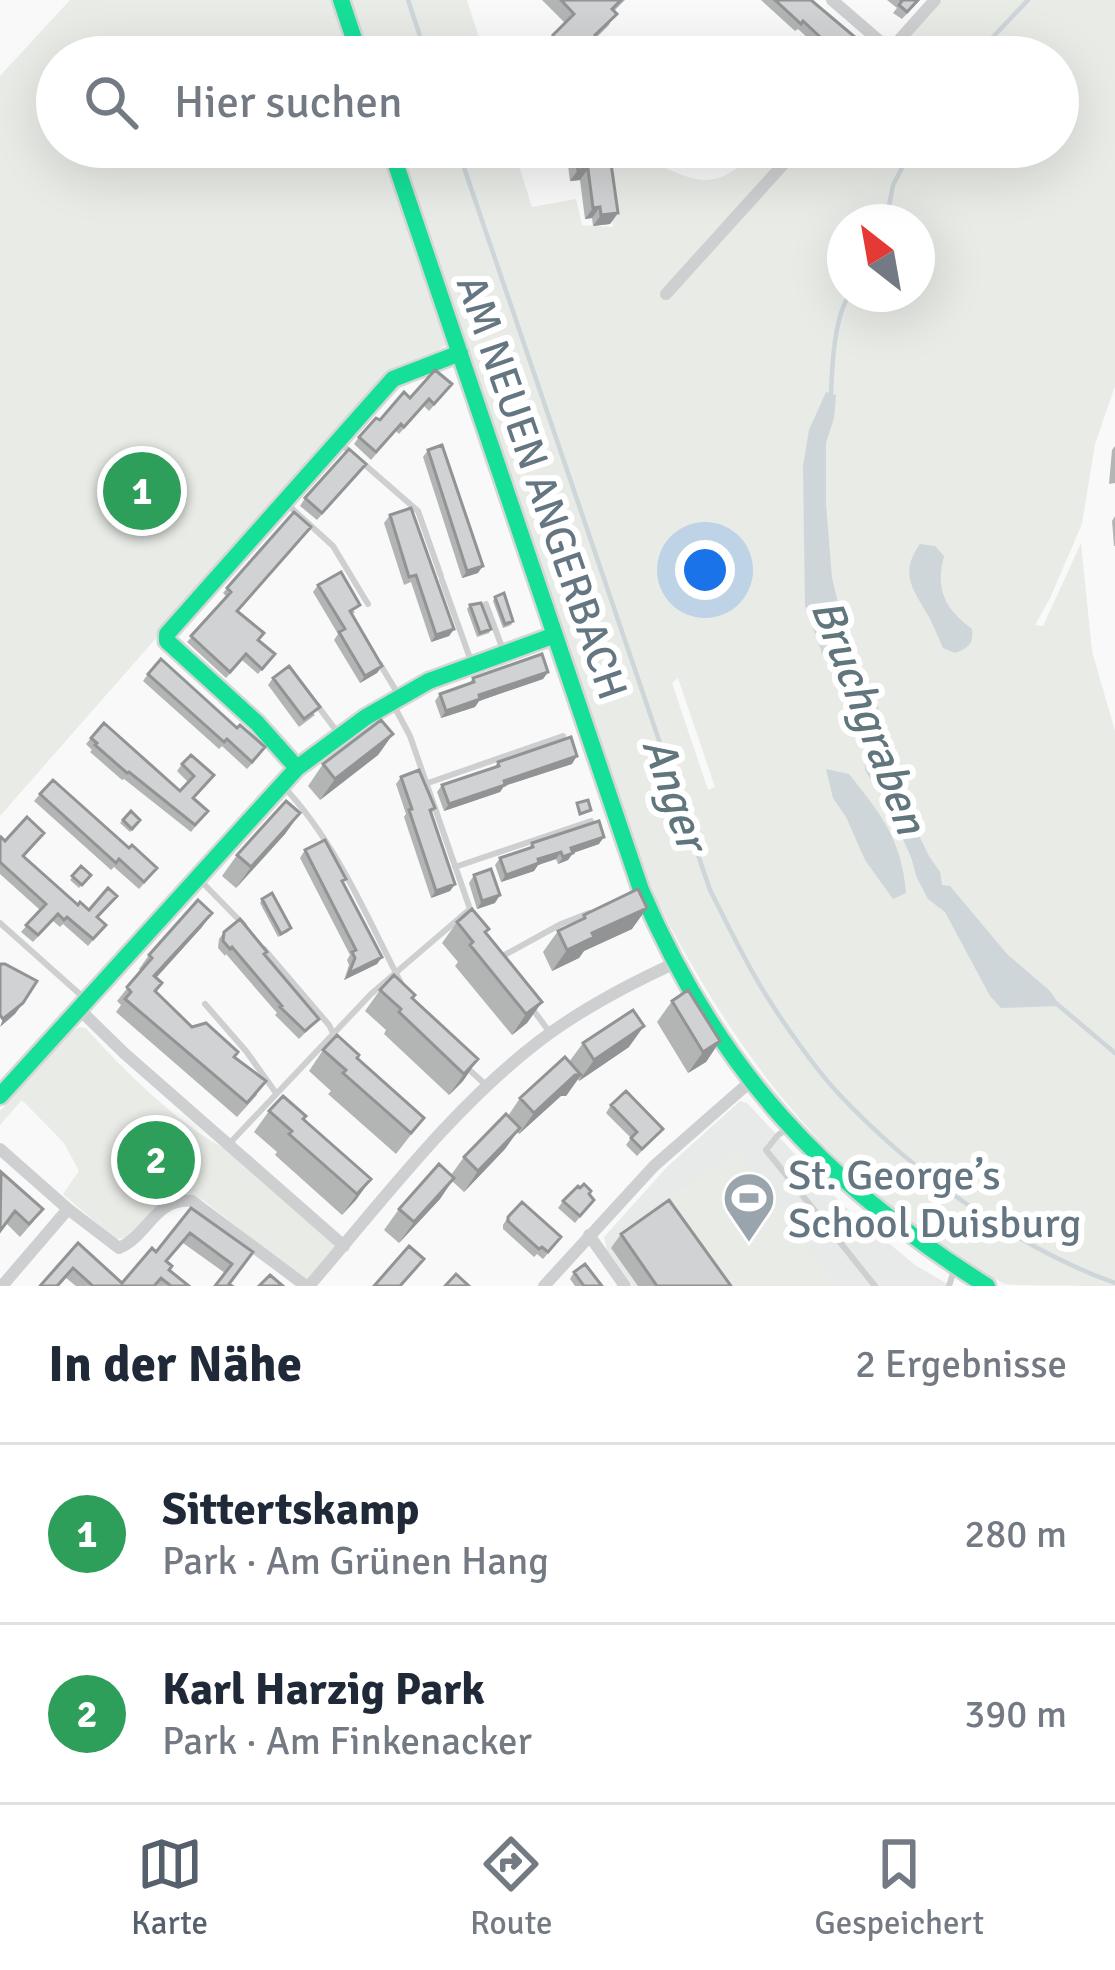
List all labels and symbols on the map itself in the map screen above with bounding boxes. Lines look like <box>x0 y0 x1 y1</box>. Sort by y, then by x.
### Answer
north arrow <box>827 204 935 312</box>
street label: AM NEUEN ANGERBACH <box>445 269 638 706</box>
pin: 1 <box>103 446 181 536</box>
your location <box>675 540 735 600</box>
water label: Bruchgraben <box>799 591 939 843</box>
water label: Anger <box>630 730 721 862</box>
pin: 2 <box>117 1115 195 1205</box>
place label: St. George’s School Duisburg <box>788 1150 1081 1249</box>
sports icon: St. George’s School Duisburg <box>721 1170 777 1244</box>

